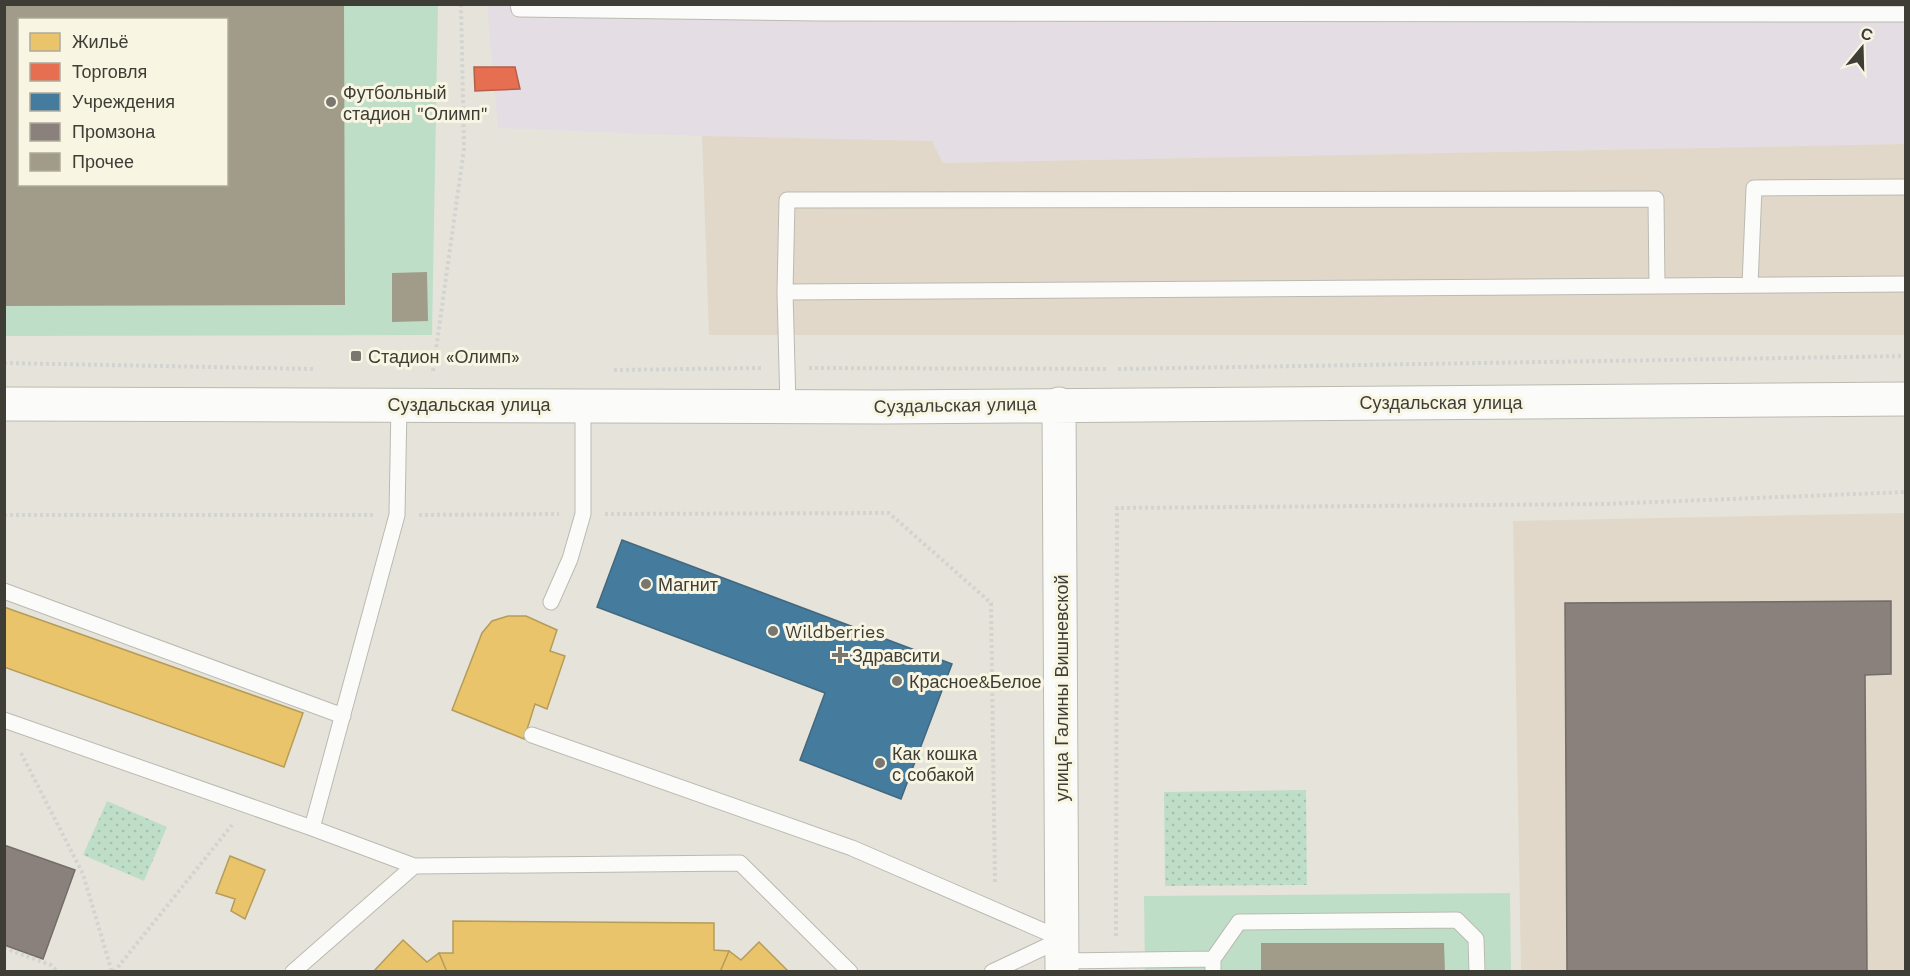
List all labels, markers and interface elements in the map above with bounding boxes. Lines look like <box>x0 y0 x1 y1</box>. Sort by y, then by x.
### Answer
legend <box>18 18 228 186</box>
north arrow <box>1832 18 1892 78</box>
text: С <box>1858 23 1876 45</box>
text: Жильё <box>72 31 129 52</box>
text: Торговля <box>72 61 147 82</box>
place label: Футбольный стадион "Олимп" <box>343 82 488 124</box>
text: Учреждения <box>72 91 175 112</box>
marker: Футбольный стадион "Олимп" <box>324 95 338 109</box>
text: Промзона <box>72 121 156 142</box>
text: Прочее <box>72 151 134 172</box>
place label: Стадион «Олимп» <box>368 346 520 367</box>
marker: Стадион «Олимп» <box>349 349 363 363</box>
street label: Суздальская улица <box>1360 392 1523 413</box>
street label: Суздальская улица <box>873 393 1038 417</box>
street label: Суздальская улица <box>388 394 551 415</box>
place label: Магнит <box>658 574 718 595</box>
street label: улица Галины Вишневской <box>1051 575 1072 801</box>
marker: Магнит <box>639 577 653 591</box>
place label: Wildberries <box>785 621 885 642</box>
marker: Wildberries <box>766 624 780 638</box>
place label: Здравсити <box>852 645 940 666</box>
marker: Здравсити <box>833 648 847 662</box>
place label: Красное&Белое <box>909 671 1042 692</box>
marker: Красное&Белое <box>890 674 904 688</box>
place label: Как кошка с собакой <box>892 743 978 785</box>
marker: Как кошка с собакой <box>873 756 887 770</box>

